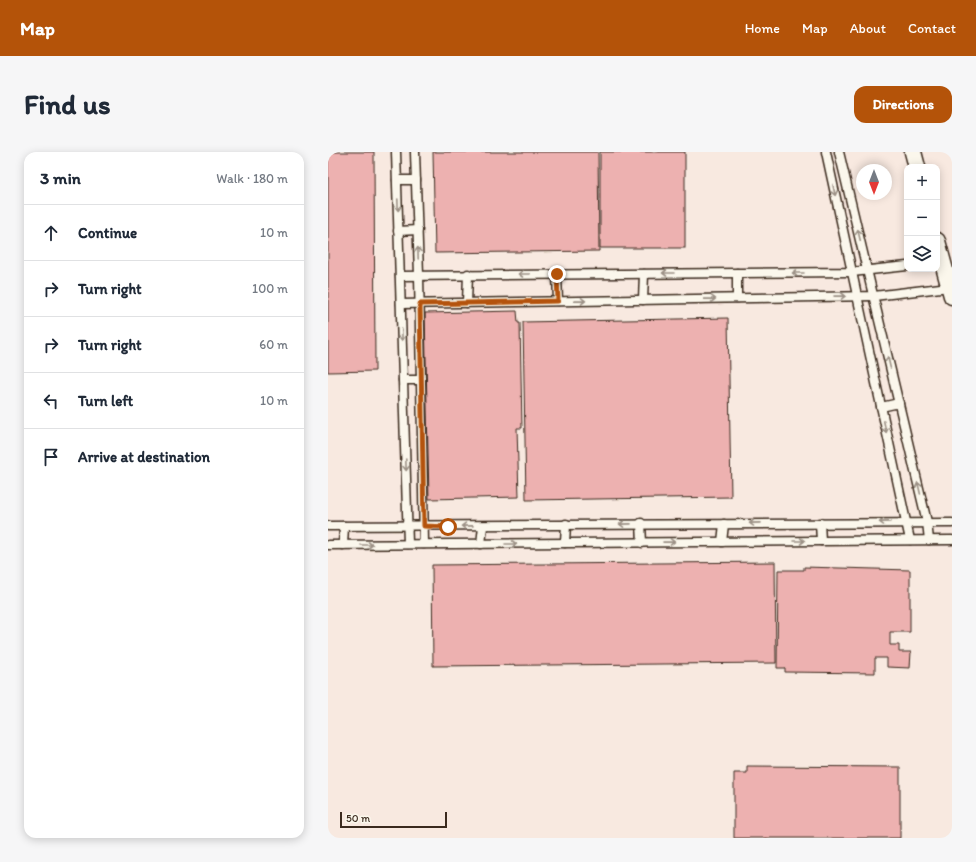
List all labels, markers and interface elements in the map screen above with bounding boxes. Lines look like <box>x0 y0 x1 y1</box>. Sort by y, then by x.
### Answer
text: Map <box>20 17 55 40</box>
text: Home <box>745 20 780 37</box>
text: Map <box>802 20 828 37</box>
text: About <box>850 20 886 37</box>
text: Contact <box>908 20 956 37</box>
button: Directions <box>854 86 952 123</box>
text: Find us <box>24 87 111 121</box>
north arrow <box>856 164 892 200</box>
map controls <box>904 164 940 272</box>
button: + <box>904 164 940 200</box>
text: 3 min <box>40 168 81 188</box>
text: Walk · 180 m <box>216 171 288 186</box>
one-way arrow <box>830 183 838 196</box>
one-way arrow <box>394 198 401 211</box>
button: − <box>904 200 940 236</box>
icon: ahead <box>40 222 62 244</box>
text: Continue <box>78 224 137 242</box>
text: 10 m <box>260 225 288 240</box>
one-way arrow <box>855 229 862 242</box>
button: layers <box>904 236 940 272</box>
one-way arrow <box>415 247 422 260</box>
route end <box>548 265 566 283</box>
one-way arrow <box>792 269 805 277</box>
one-way arrow <box>518 270 531 278</box>
one-way arrow <box>662 270 675 277</box>
icon: right <box>40 278 62 300</box>
text: Turn right <box>78 280 142 298</box>
text: 100 m <box>252 281 288 296</box>
one-way arrow <box>833 292 846 300</box>
one-way arrow <box>703 295 716 302</box>
one-way arrow <box>573 297 586 305</box>
one-way arrow <box>398 328 405 341</box>
icon: right <box>40 334 62 356</box>
text: Turn right <box>78 336 142 354</box>
text: 60 m <box>259 337 288 352</box>
one-way arrow <box>885 356 893 369</box>
icon: left <box>40 390 62 412</box>
text: Turn left <box>78 392 133 410</box>
text: 10 m <box>260 393 288 408</box>
one-way arrow <box>882 420 890 433</box>
icon: arrive <box>40 446 62 468</box>
text: Arrive at destination <box>78 448 210 466</box>
one-way arrow <box>402 458 410 471</box>
one-way arrow <box>915 482 922 495</box>
route start <box>439 518 457 536</box>
one-way arrow <box>879 518 892 526</box>
one-way arrow <box>619 520 632 527</box>
one-way arrow <box>749 520 762 527</box>
one-way arrow <box>461 522 474 530</box>
one-way arrow <box>792 537 805 545</box>
one-way arrow <box>662 538 675 546</box>
one-way arrow <box>504 540 517 547</box>
one-way arrow <box>360 541 373 549</box>
scale bar <box>340 810 447 829</box>
text: 50 m <box>346 812 370 825</box>

